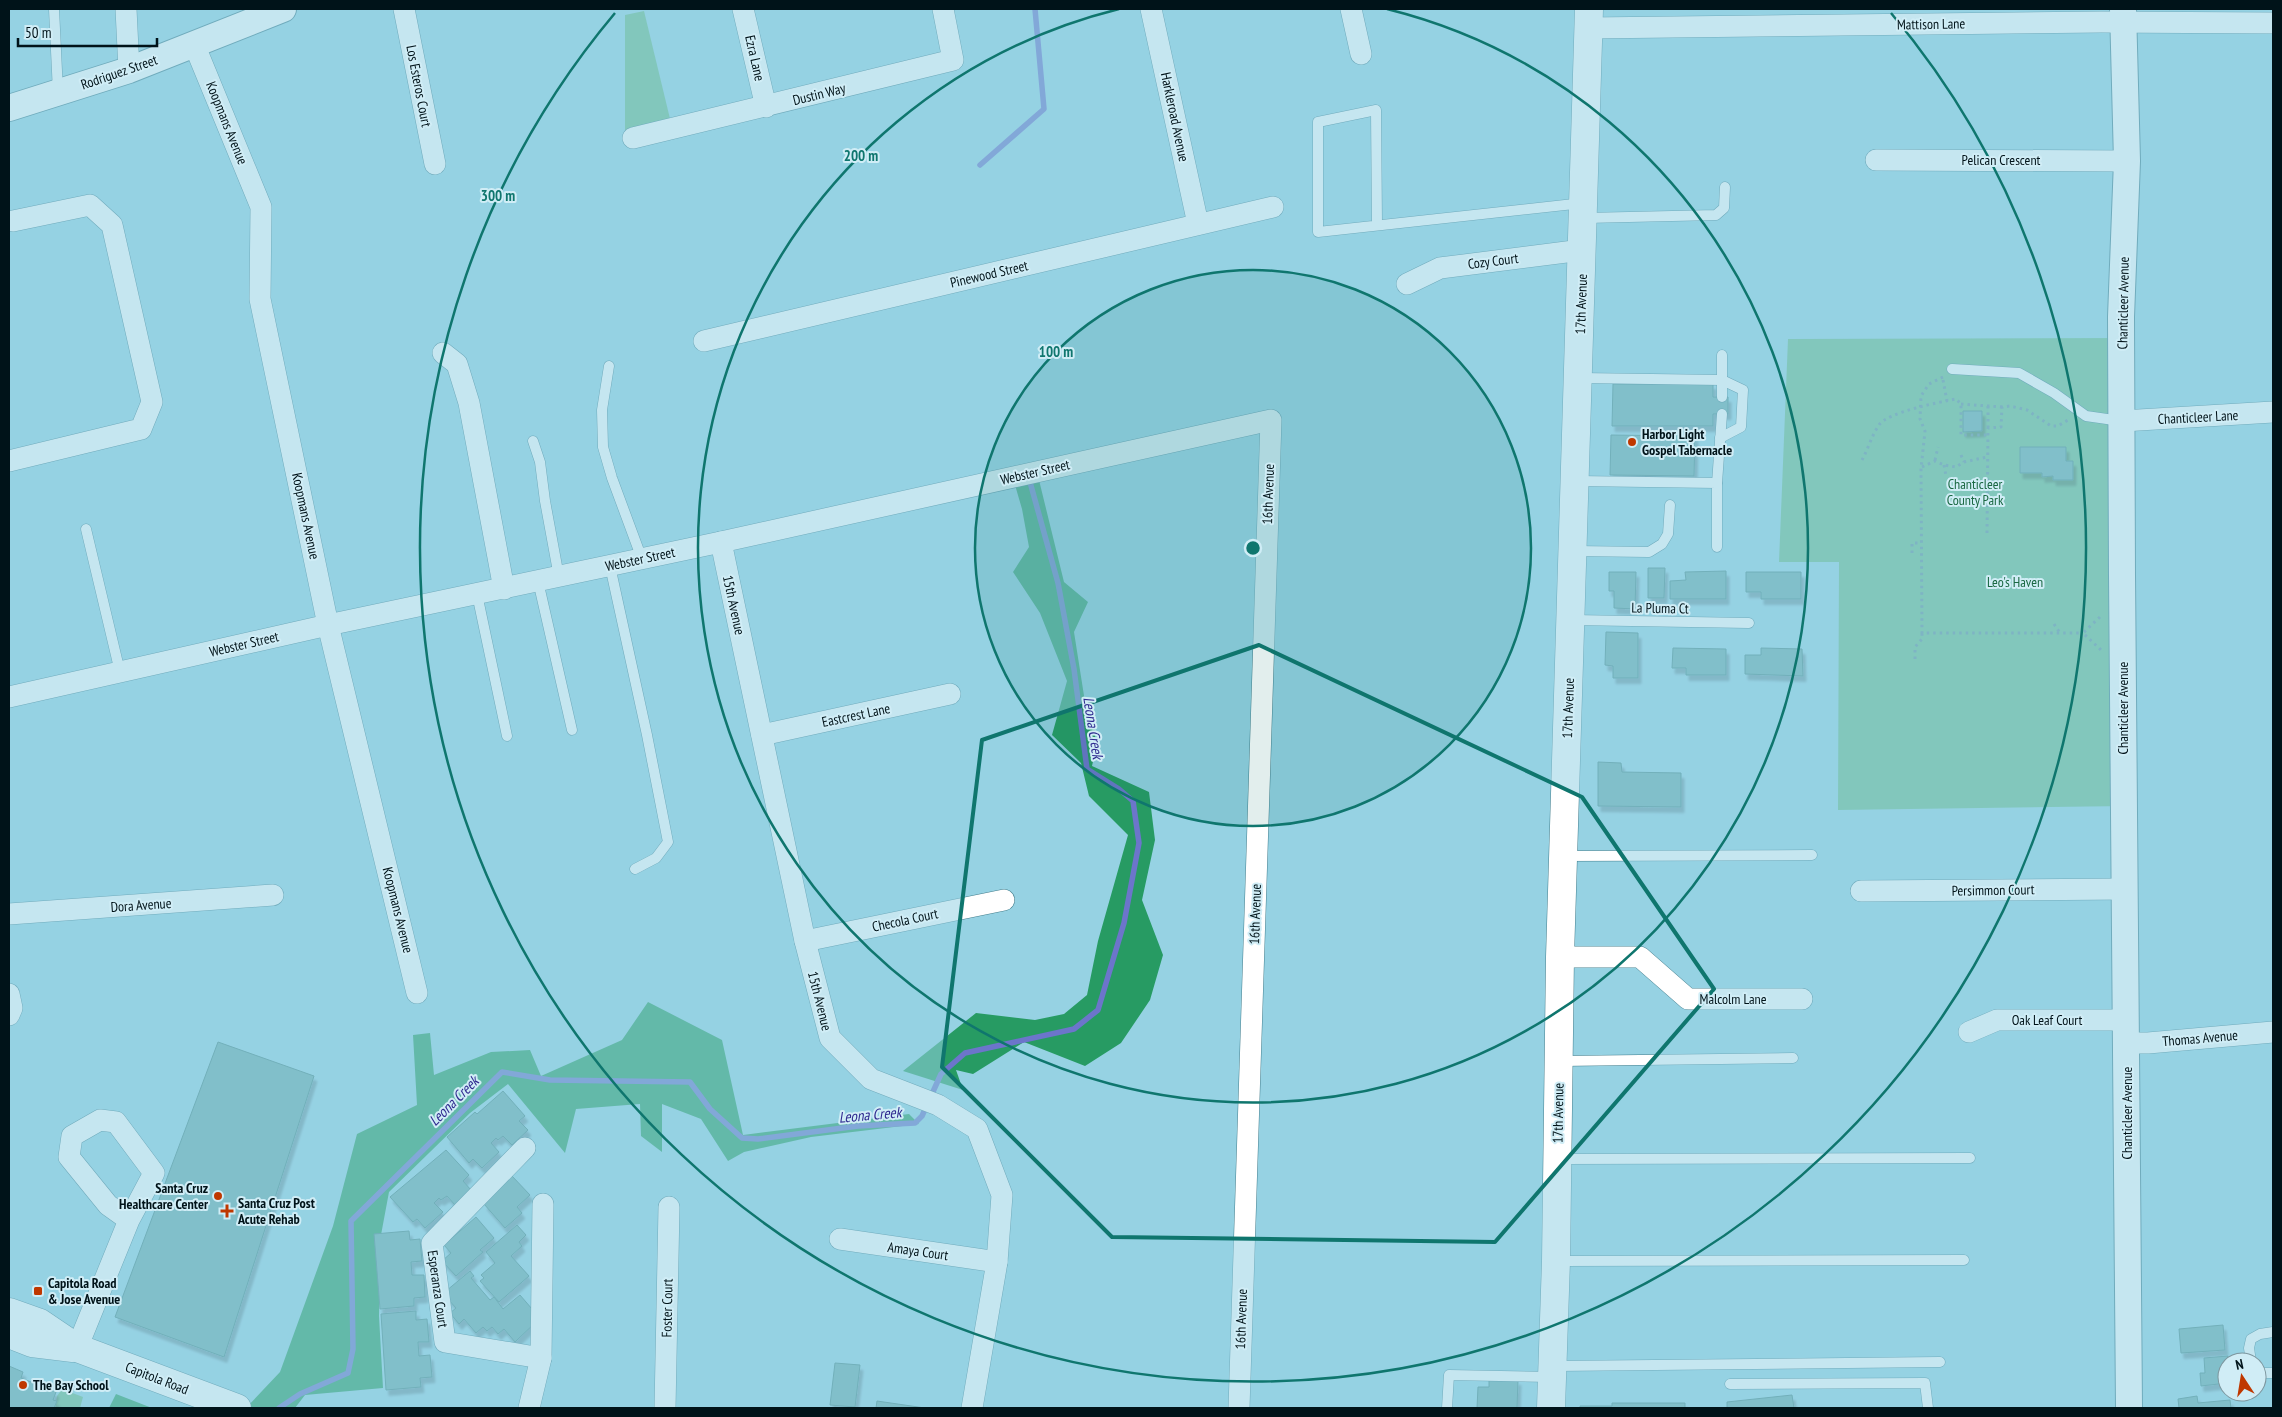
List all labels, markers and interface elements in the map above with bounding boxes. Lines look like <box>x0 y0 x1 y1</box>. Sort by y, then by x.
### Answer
street label: Mattison Lane <box>1897 14 1966 34</box>
scale bar <box>18 15 156 47</box>
text: 50 m <box>25 23 51 42</box>
street label: Ezra Lane <box>741 33 769 83</box>
street label: Los Esteros Court <box>402 44 436 129</box>
street label: Rodriguez Street <box>78 50 160 93</box>
street label: Harkleroad Avenue <box>1157 71 1193 164</box>
street label: Koopmans Avenue <box>202 79 252 167</box>
street label: Dustin Way <box>791 79 848 109</box>
text: 200 m <box>844 146 878 165</box>
street label: Pelican Crescent <box>1962 151 2041 169</box>
text: 300 m <box>481 186 515 205</box>
street label: Cozy Court <box>1467 249 1519 273</box>
street label: Pinewood Street <box>948 256 1030 292</box>
street label: Chanticleer Avenue <box>2113 256 2133 350</box>
street label: 17th Avenue <box>1571 273 1591 335</box>
text: 100 m <box>1039 342 1073 361</box>
street label: Chanticleer Lane <box>2157 406 2239 428</box>
place label: Harbor Light Gospel Tabernacle <box>1642 425 1732 459</box>
marker: Harbor Light Gospel Tabernacle <box>1626 436 1638 448</box>
street label: Webster Street <box>998 455 1072 489</box>
street label: 16th Avenue <box>1258 463 1278 525</box>
street label: Koopmans Avenue <box>288 471 324 561</box>
park label: Chanticleer County Park <box>1947 475 2004 509</box>
centre of rings <box>1244 539 1262 557</box>
street label: Webster Street <box>603 543 677 575</box>
street label: 15th Avenue <box>719 573 749 637</box>
park label: Leo's Haven <box>1987 573 2043 591</box>
street label: La Pluma Ct <box>1631 599 1689 618</box>
street label: Webster Street <box>207 627 281 661</box>
street label: Chanticleer Avenue <box>2114 661 2132 754</box>
street label: 17th Avenue <box>1558 677 1578 739</box>
water label: Leona Creek <box>1079 695 1108 763</box>
street label: Eastcrest Lane <box>820 699 892 731</box>
street label: Koopmans Avenue <box>379 865 417 955</box>
street label: Persimmon Court <box>1951 880 2035 900</box>
street label: 16th Avenue <box>1245 883 1265 945</box>
street label: Dora Avenue <box>110 894 172 916</box>
street label: Checola Court <box>870 904 940 936</box>
street label: 15th Avenue <box>804 969 836 1033</box>
street label: Malcolm Lane <box>1699 990 1767 1008</box>
street label: Oak Leaf Court <box>2012 1011 2082 1029</box>
street label: Thomas Avenue <box>2161 1026 2239 1050</box>
street label: Chanticleer Avenue <box>2118 1066 2136 1159</box>
water label: Leona Creek <box>425 1070 484 1130</box>
street label: 17th Avenue <box>1548 1082 1568 1143</box>
water label: Leona Creek <box>838 1102 904 1127</box>
place label: Santa Cruz Healthcare Center <box>119 1179 209 1213</box>
marker: Santa Cruz Healthcare Center <box>212 1190 224 1202</box>
place label: Santa Cruz Post Acute Rehab <box>237 1194 315 1228</box>
marker: Santa Cruz Post Acute Rehab <box>220 1204 234 1218</box>
street label: Amaya Court <box>886 1238 950 1264</box>
street label: Esperanza Court <box>424 1249 452 1329</box>
place label: Capitola Road & Jose Avenue <box>48 1274 120 1308</box>
street label: Foster Court <box>657 1278 677 1338</box>
marker: Capitola Road & Jose Avenue <box>32 1285 44 1297</box>
street label: 16th Avenue <box>1231 1288 1251 1350</box>
north arrow <box>2217 1352 2267 1402</box>
text: N <box>2234 1355 2245 1374</box>
street label: Capitola Road <box>123 1358 191 1398</box>
place label: The Bay School <box>33 1376 109 1394</box>
marker: The Bay School <box>17 1379 29 1391</box>

